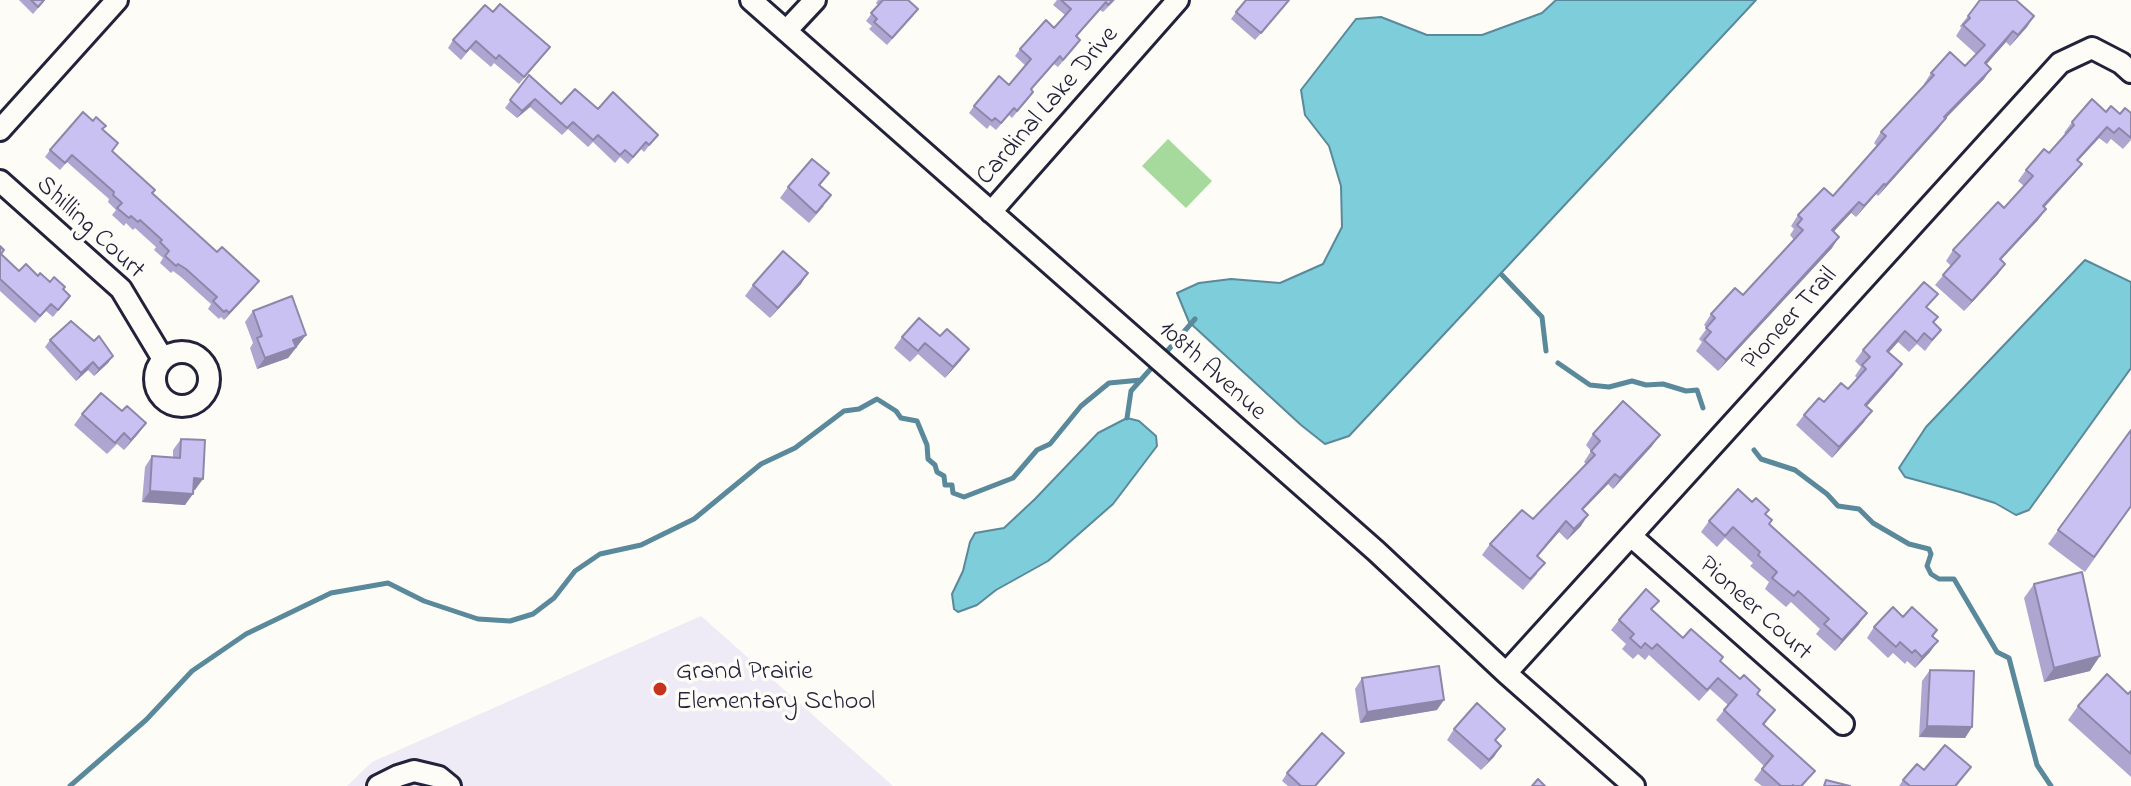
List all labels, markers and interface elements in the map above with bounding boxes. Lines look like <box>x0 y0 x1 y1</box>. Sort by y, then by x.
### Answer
street label: Cardinal Lake Drive <box>971 21 1127 193</box>
street label: Shilling Court <box>28 171 150 287</box>
street label: Pioneer Trail <box>1736 262 1846 378</box>
street label: 108th Avenue <box>1151 315 1271 429</box>
street label: Pioneer Court <box>1691 551 1817 669</box>
place label: Grand Prairie Elementary School <box>676 658 875 720</box>
marker: Grand Prairie Elementary School <box>651 680 669 698</box>

